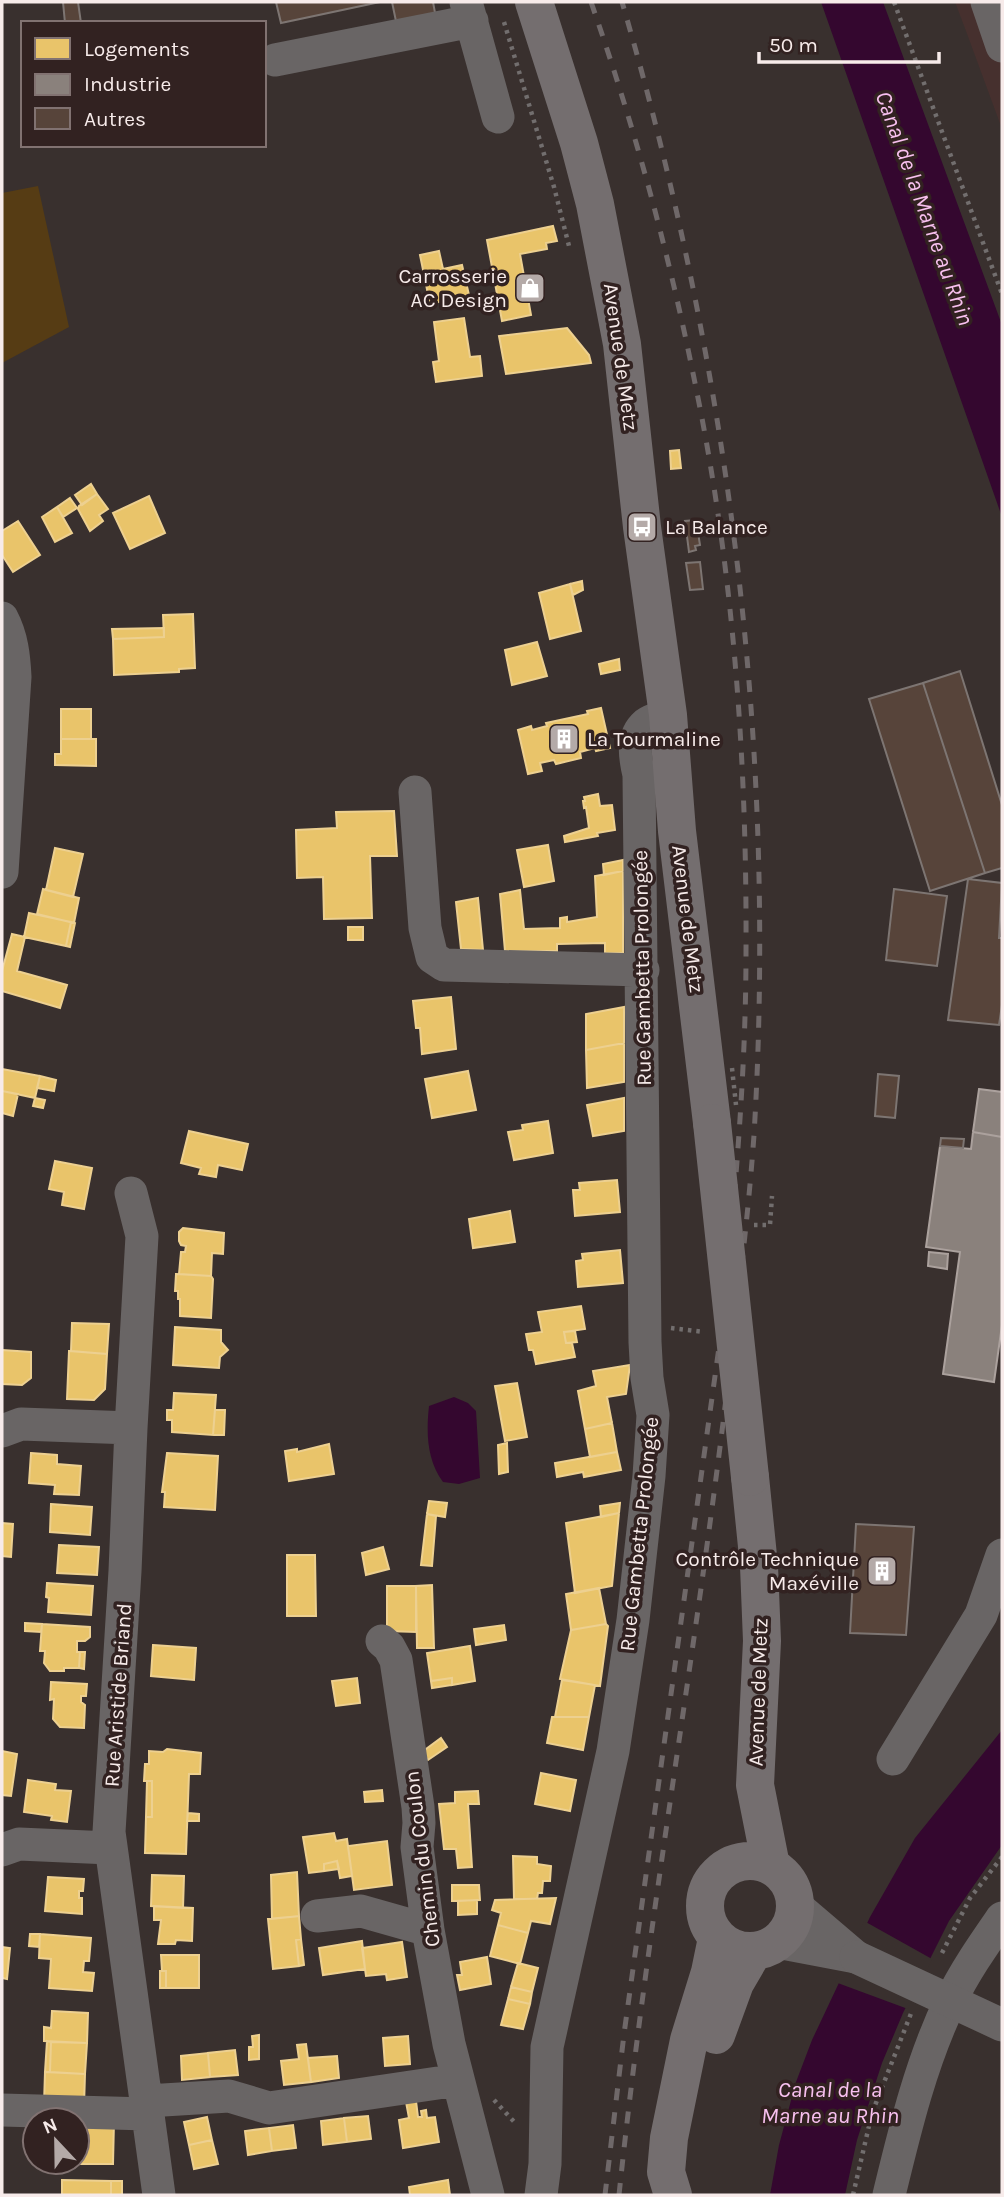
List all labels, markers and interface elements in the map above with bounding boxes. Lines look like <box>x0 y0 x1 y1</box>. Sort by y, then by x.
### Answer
legend <box>21 21 266 147</box>
scale bar <box>759 21 939 65</box>
text: 50 m <box>769 33 818 57</box>
text: Logements <box>84 37 190 61</box>
text: Industrie <box>84 72 171 96</box>
water label: Canal de la Marne au Rhin <box>870 87 980 329</box>
text: Autres <box>84 107 146 131</box>
place label: Carrosserie AC Design <box>398 264 507 312</box>
shop icon: Carrosserie AC Design <box>513 271 547 305</box>
street label: Avenue de Metz <box>599 282 643 432</box>
bus stop icon: La Balance <box>625 510 659 544</box>
place label: La Balance <box>665 515 768 539</box>
building icon: La Tourmaline <box>547 722 581 756</box>
place label: La Tourmaline <box>587 727 721 751</box>
street label: Avenue de Metz <box>667 844 709 994</box>
street label: Rue Gambetta Prolongée <box>628 850 656 1086</box>
street label: Rue Gambetta Prolongée <box>615 1415 663 1653</box>
place label: Contrôle Technique Maxéville <box>675 1547 859 1595</box>
building icon: Contrôle Technique Maxéville <box>865 1554 899 1588</box>
street label: Rue Aristide Briand <box>100 1602 136 1788</box>
street label: Avenue de Metz <box>743 1617 773 1767</box>
street label: Chemin du Coulon <box>399 1770 445 1948</box>
water label: Canal de la Marne au Rhin <box>761 2076 899 2129</box>
north arrow <box>21 2106 91 2176</box>
text: N <box>40 2113 60 2139</box>

